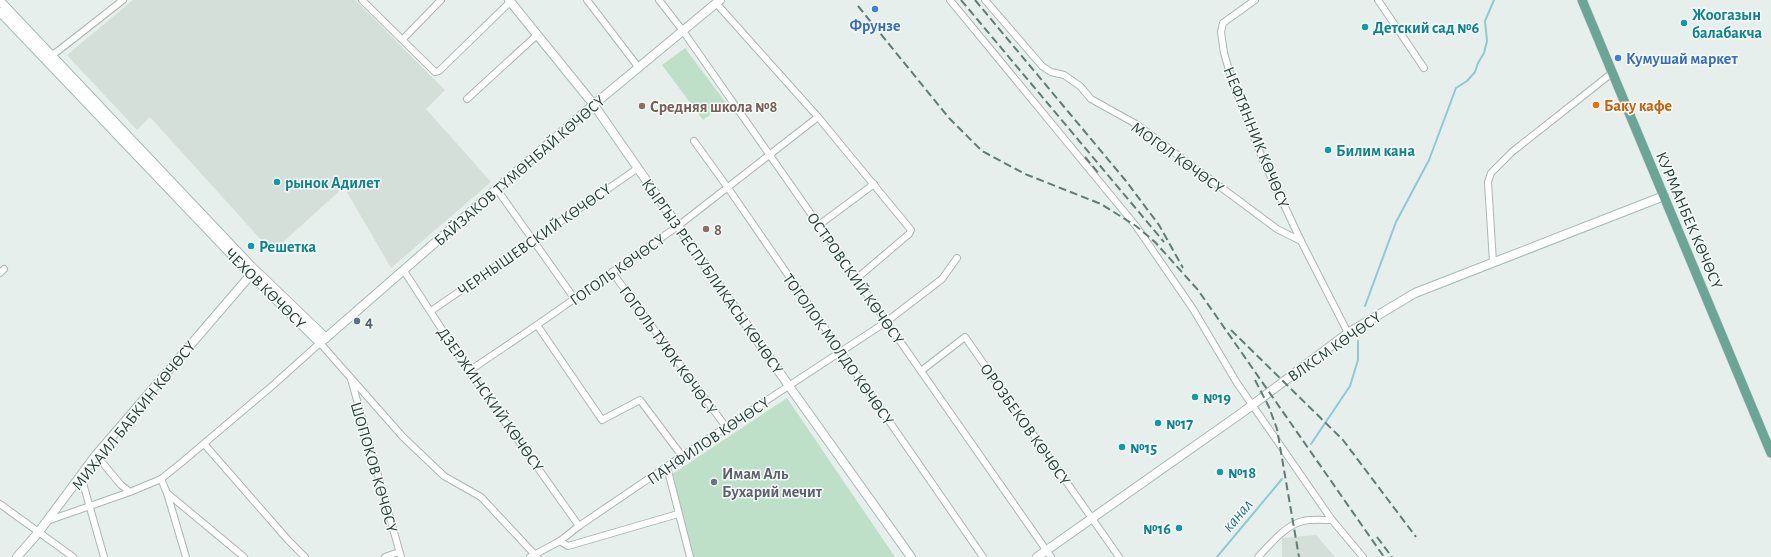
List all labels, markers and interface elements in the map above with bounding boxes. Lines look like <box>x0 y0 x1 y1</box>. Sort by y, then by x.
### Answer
marker: Фрунзе <box>870 4 880 14</box>
place label: Жоогазын балабакча <box>1692 7 1763 41</box>
place label: Фрунзе <box>850 18 900 35</box>
marker: Жоогазын балабакча <box>1679 18 1689 28</box>
place label: Детский сад №6 <box>1373 20 1480 36</box>
marker: Детский сад №6 <box>1360 22 1370 32</box>
place label: Кумушай маркет <box>1626 51 1738 68</box>
marker: Кумушай маркет <box>1613 53 1623 63</box>
street label: НЕФТЯННИК КӨЧӨСҮ <box>1220 64 1292 211</box>
street label: БАЙЗАКОВ ТҮМӨНБАЙ КӨЧӨСҮ <box>431 91 608 249</box>
place label: Баку кафе <box>1604 98 1672 115</box>
place label: Средняя школа №8 <box>650 99 778 115</box>
marker: Баку кафе <box>1591 100 1601 110</box>
marker: Средняя школа №8 <box>637 101 647 111</box>
street label: МОГОЛ КӨЧӨСҮ <box>1128 119 1227 197</box>
place label: Билим кана <box>1336 143 1415 159</box>
marker: Билим кана <box>1323 145 1333 155</box>
street label: КУРМАНБЕК КӨЧӨСҮ <box>1653 149 1726 292</box>
place label: рынок Адилет <box>285 175 381 191</box>
street label: КЫРГЫЗ РЕСПУБЛИКАСЫ КӨЧӨСҮ <box>638 176 786 378</box>
marker: рынок Адилет <box>272 177 282 187</box>
street label: ЧЕРНЫШЕВСКИЙ КӨЧӨСҮ <box>454 180 615 299</box>
street label: ОСТРОВСКИЙ КӨЧӨСҮ <box>804 209 908 348</box>
place label: 8 <box>714 222 722 238</box>
marker: 8 <box>701 224 711 234</box>
street label: ГОГОЛЬ КӨЧӨСҮ <box>567 231 669 308</box>
place label: Решетка <box>259 239 316 255</box>
marker: Решетка <box>246 241 256 251</box>
street label: ЧЕХОВ КӨЧӨСҮ <box>222 245 309 333</box>
street label: ТОГОЛОК МОЛДО КӨЧӨСҮ <box>780 271 897 429</box>
street label: ГОГОЛЬ ТУЮК КӨЧӨСҮ <box>616 283 720 418</box>
street label: ВЛКСМ КӨЧӨСҮ <box>1285 308 1385 385</box>
place label: 4 <box>365 314 373 330</box>
marker: 4 <box>352 316 362 326</box>
street label: ДЗЕРЖИНСКИЙ КӨЧӨСҮ <box>434 324 547 475</box>
street label: МИХАИЛ БАБКИН КӨЧӨСҮ <box>69 338 199 493</box>
street label: ОРОЗБЕКОВ КӨЧӨСҮ <box>977 361 1074 489</box>
place label: №19 <box>1203 390 1231 406</box>
marker: №19 <box>1190 392 1200 402</box>
street label: ПАНФИЛОВ КӨЧӨСҮ <box>645 394 773 488</box>
street label: ШОПОКОВ КӨЧӨСҮ <box>348 400 401 535</box>
place label: №17 <box>1166 416 1193 432</box>
marker: №17 <box>1153 418 1163 428</box>
place label: №15 <box>1130 440 1157 456</box>
marker: №15 <box>1117 442 1127 452</box>
place label: №18 <box>1228 465 1256 481</box>
place label: Имам Аль Бухарий мечит <box>722 466 823 501</box>
marker: №18 <box>1215 467 1225 477</box>
marker: Имам Аль Бухарий мечит <box>709 477 719 487</box>
water label: канал <box>1219 496 1256 535</box>
place label: №16 <box>1143 521 1171 537</box>
marker: №16 <box>1174 523 1184 533</box>

